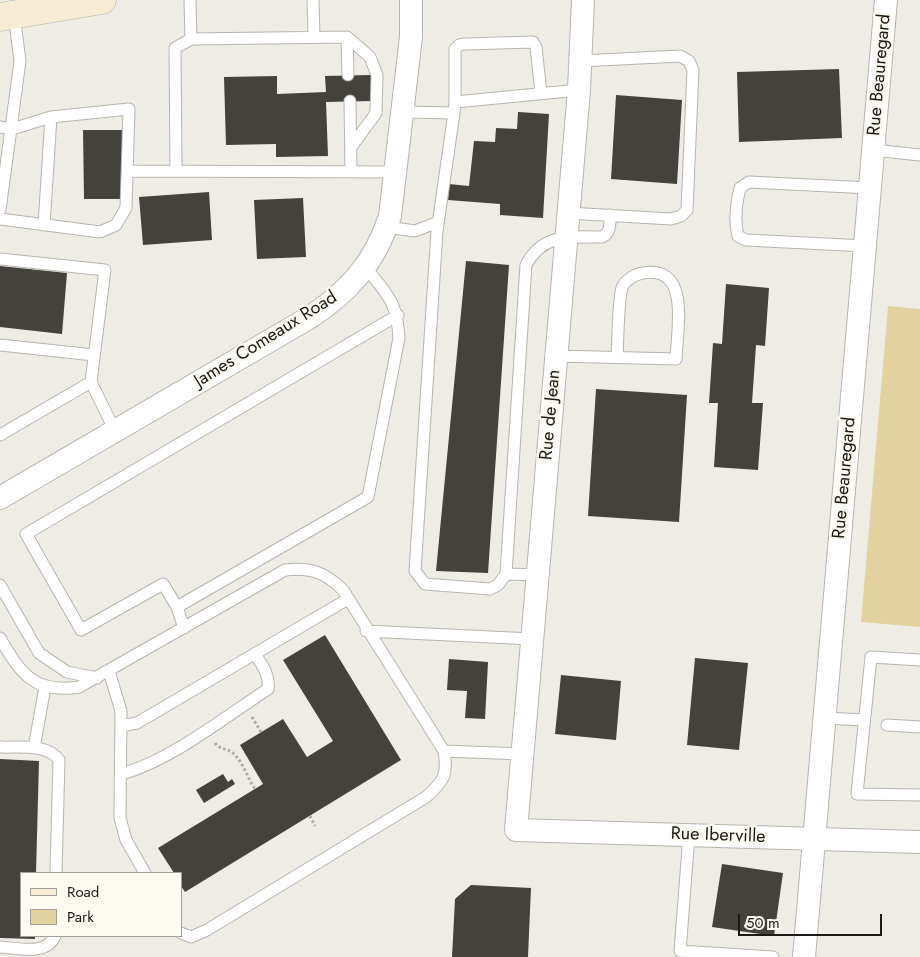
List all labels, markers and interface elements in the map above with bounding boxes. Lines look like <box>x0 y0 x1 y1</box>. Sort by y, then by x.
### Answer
street label: Rue Beauregard <box>864 13 896 137</box>
street label: James Comeaux Road <box>191 287 341 393</box>
street label: Rue de Jean <box>536 369 566 461</box>
street label: Rue Beauregard <box>829 416 861 540</box>
street label: Rue Iberville <box>670 824 766 848</box>
legend <box>20 872 182 937</box>
text: Road <box>67 881 99 903</box>
scale bar <box>740 904 884 936</box>
text: Park <box>67 906 94 928</box>
text: 50 m <box>746 912 780 934</box>

